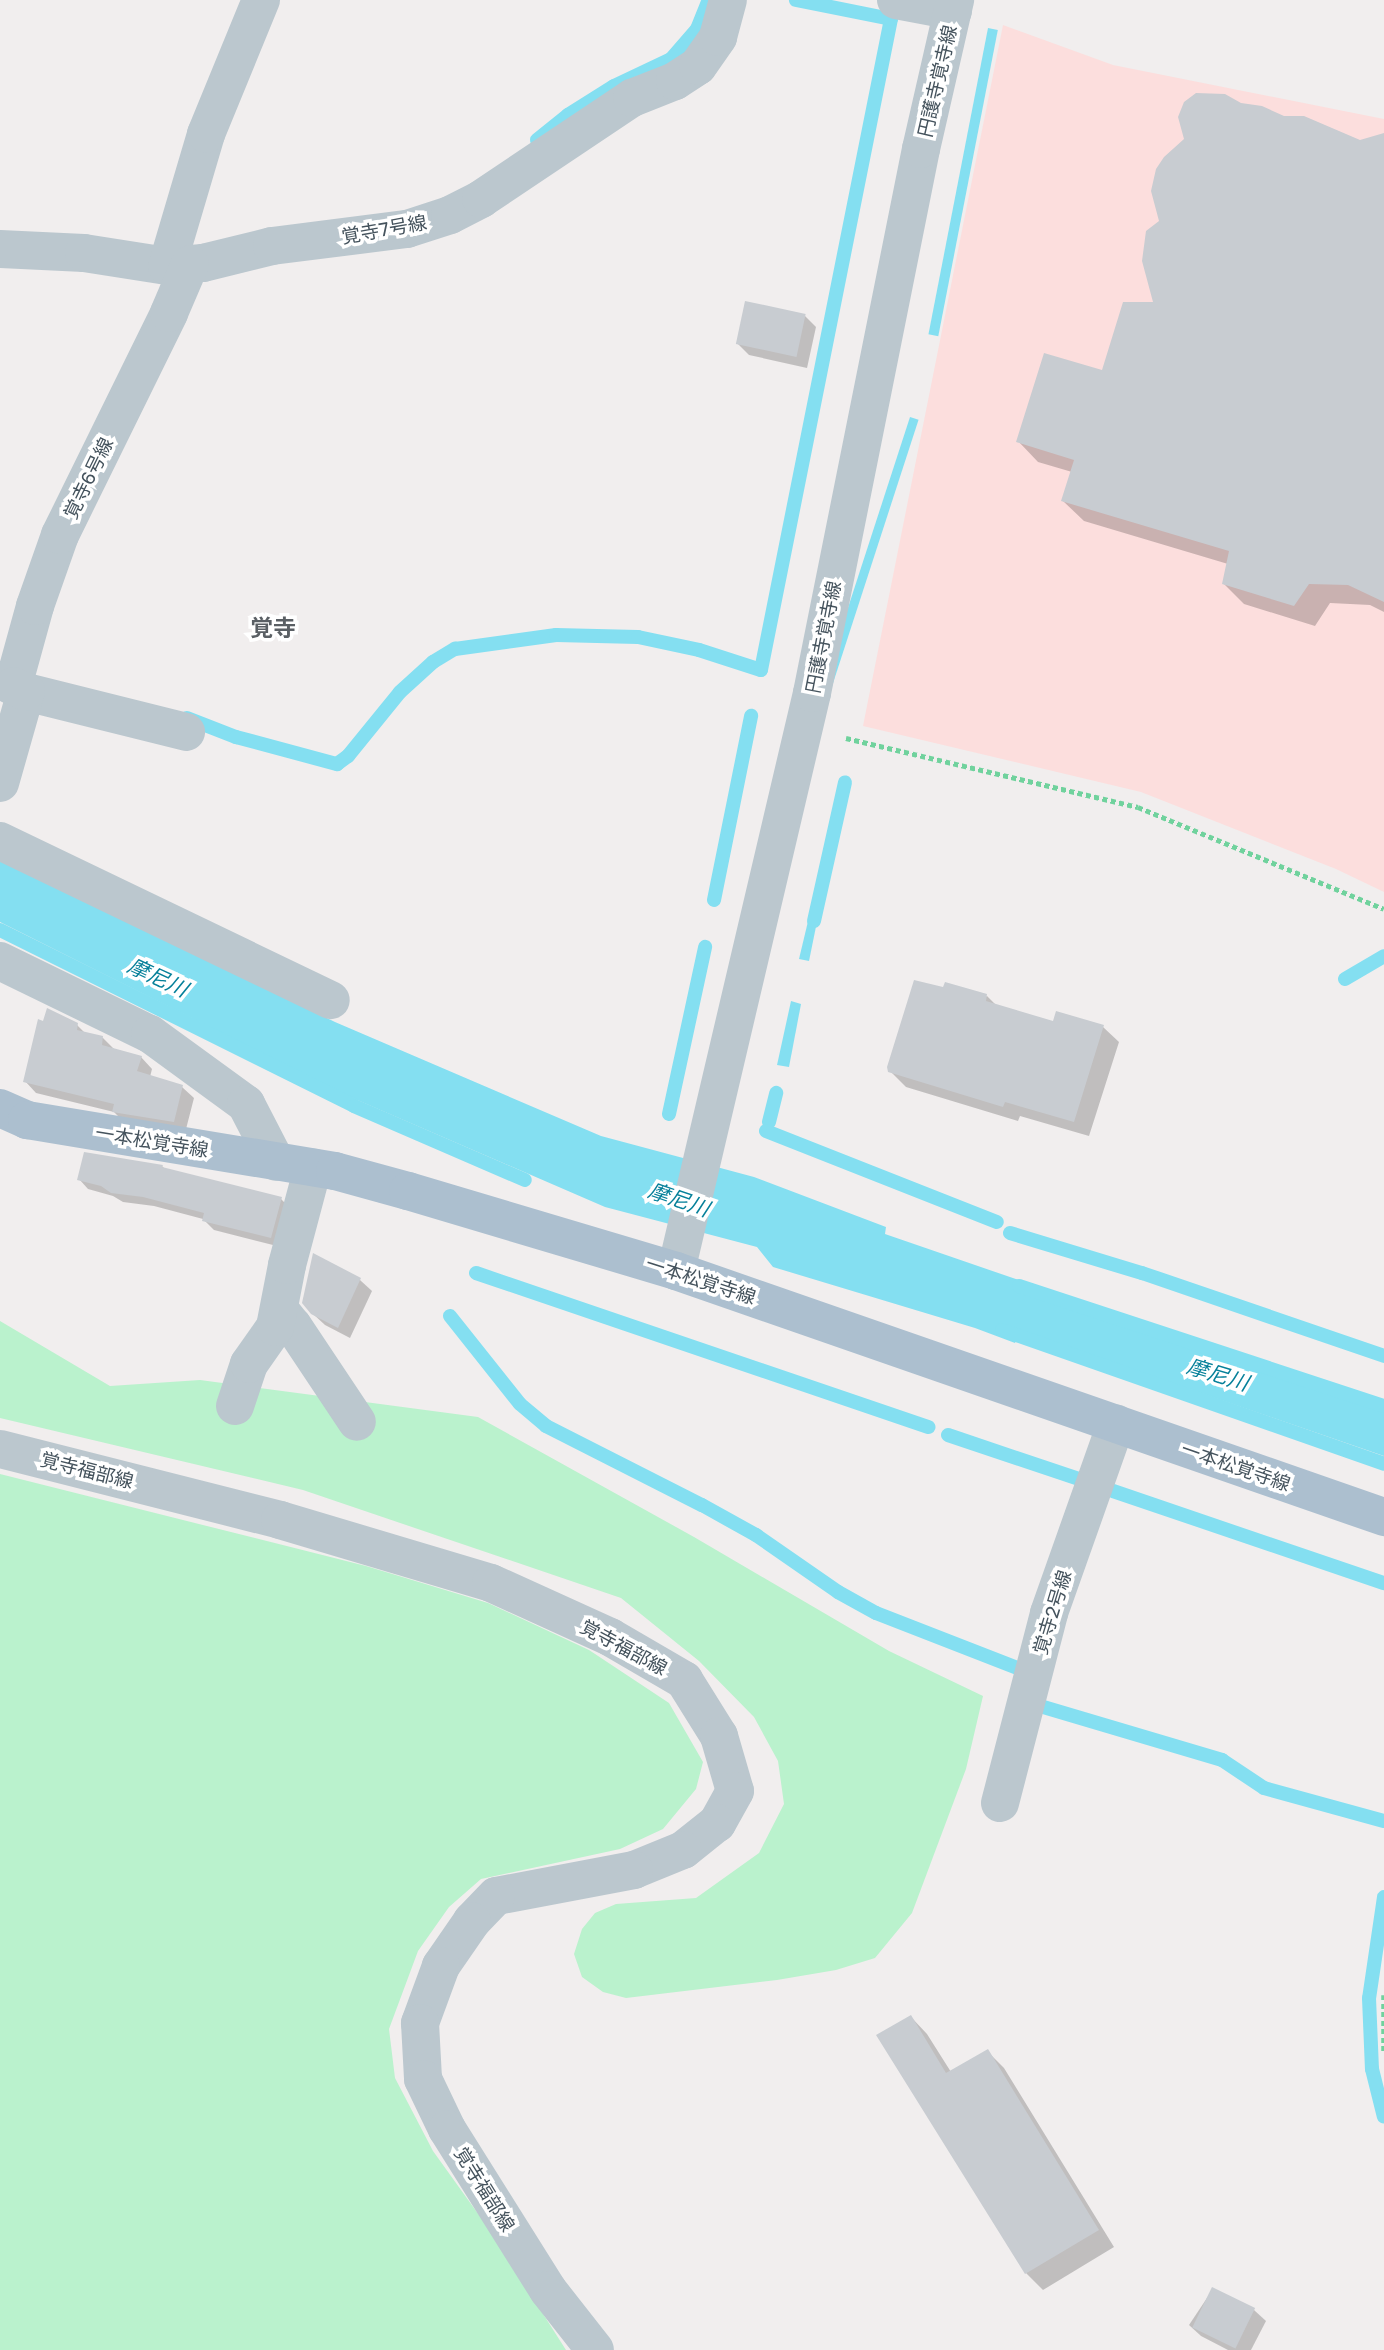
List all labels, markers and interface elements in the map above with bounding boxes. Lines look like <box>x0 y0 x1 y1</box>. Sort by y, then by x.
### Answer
street label: 円護寺覚寺線 <box>913 23 961 139</box>
street label: 覚寺7号線 <box>340 210 428 248</box>
street label: 覚寺6号線 <box>59 434 117 522</box>
street label: 円護寺覚寺線 <box>801 579 845 695</box>
district label: 覚寺 <box>250 613 296 641</box>
water label: 摩尼川 <box>124 952 192 1002</box>
street label: 一本松覚寺線 <box>94 1121 210 1161</box>
water label: 摩尼川 <box>645 1177 713 1221</box>
street label: 一本松覚寺線 <box>643 1252 759 1308</box>
water label: 摩尼川 <box>1184 1353 1252 1395</box>
street label: 一本松覚寺線 <box>1178 1437 1294 1495</box>
street label: 覚寺福部線 <box>38 1447 136 1493</box>
street label: 覚寺2号線 <box>1028 1567 1076 1657</box>
street label: 覚寺福部線 <box>577 1615 671 1679</box>
street label: 覚寺福部線 <box>450 2143 520 2235</box>

